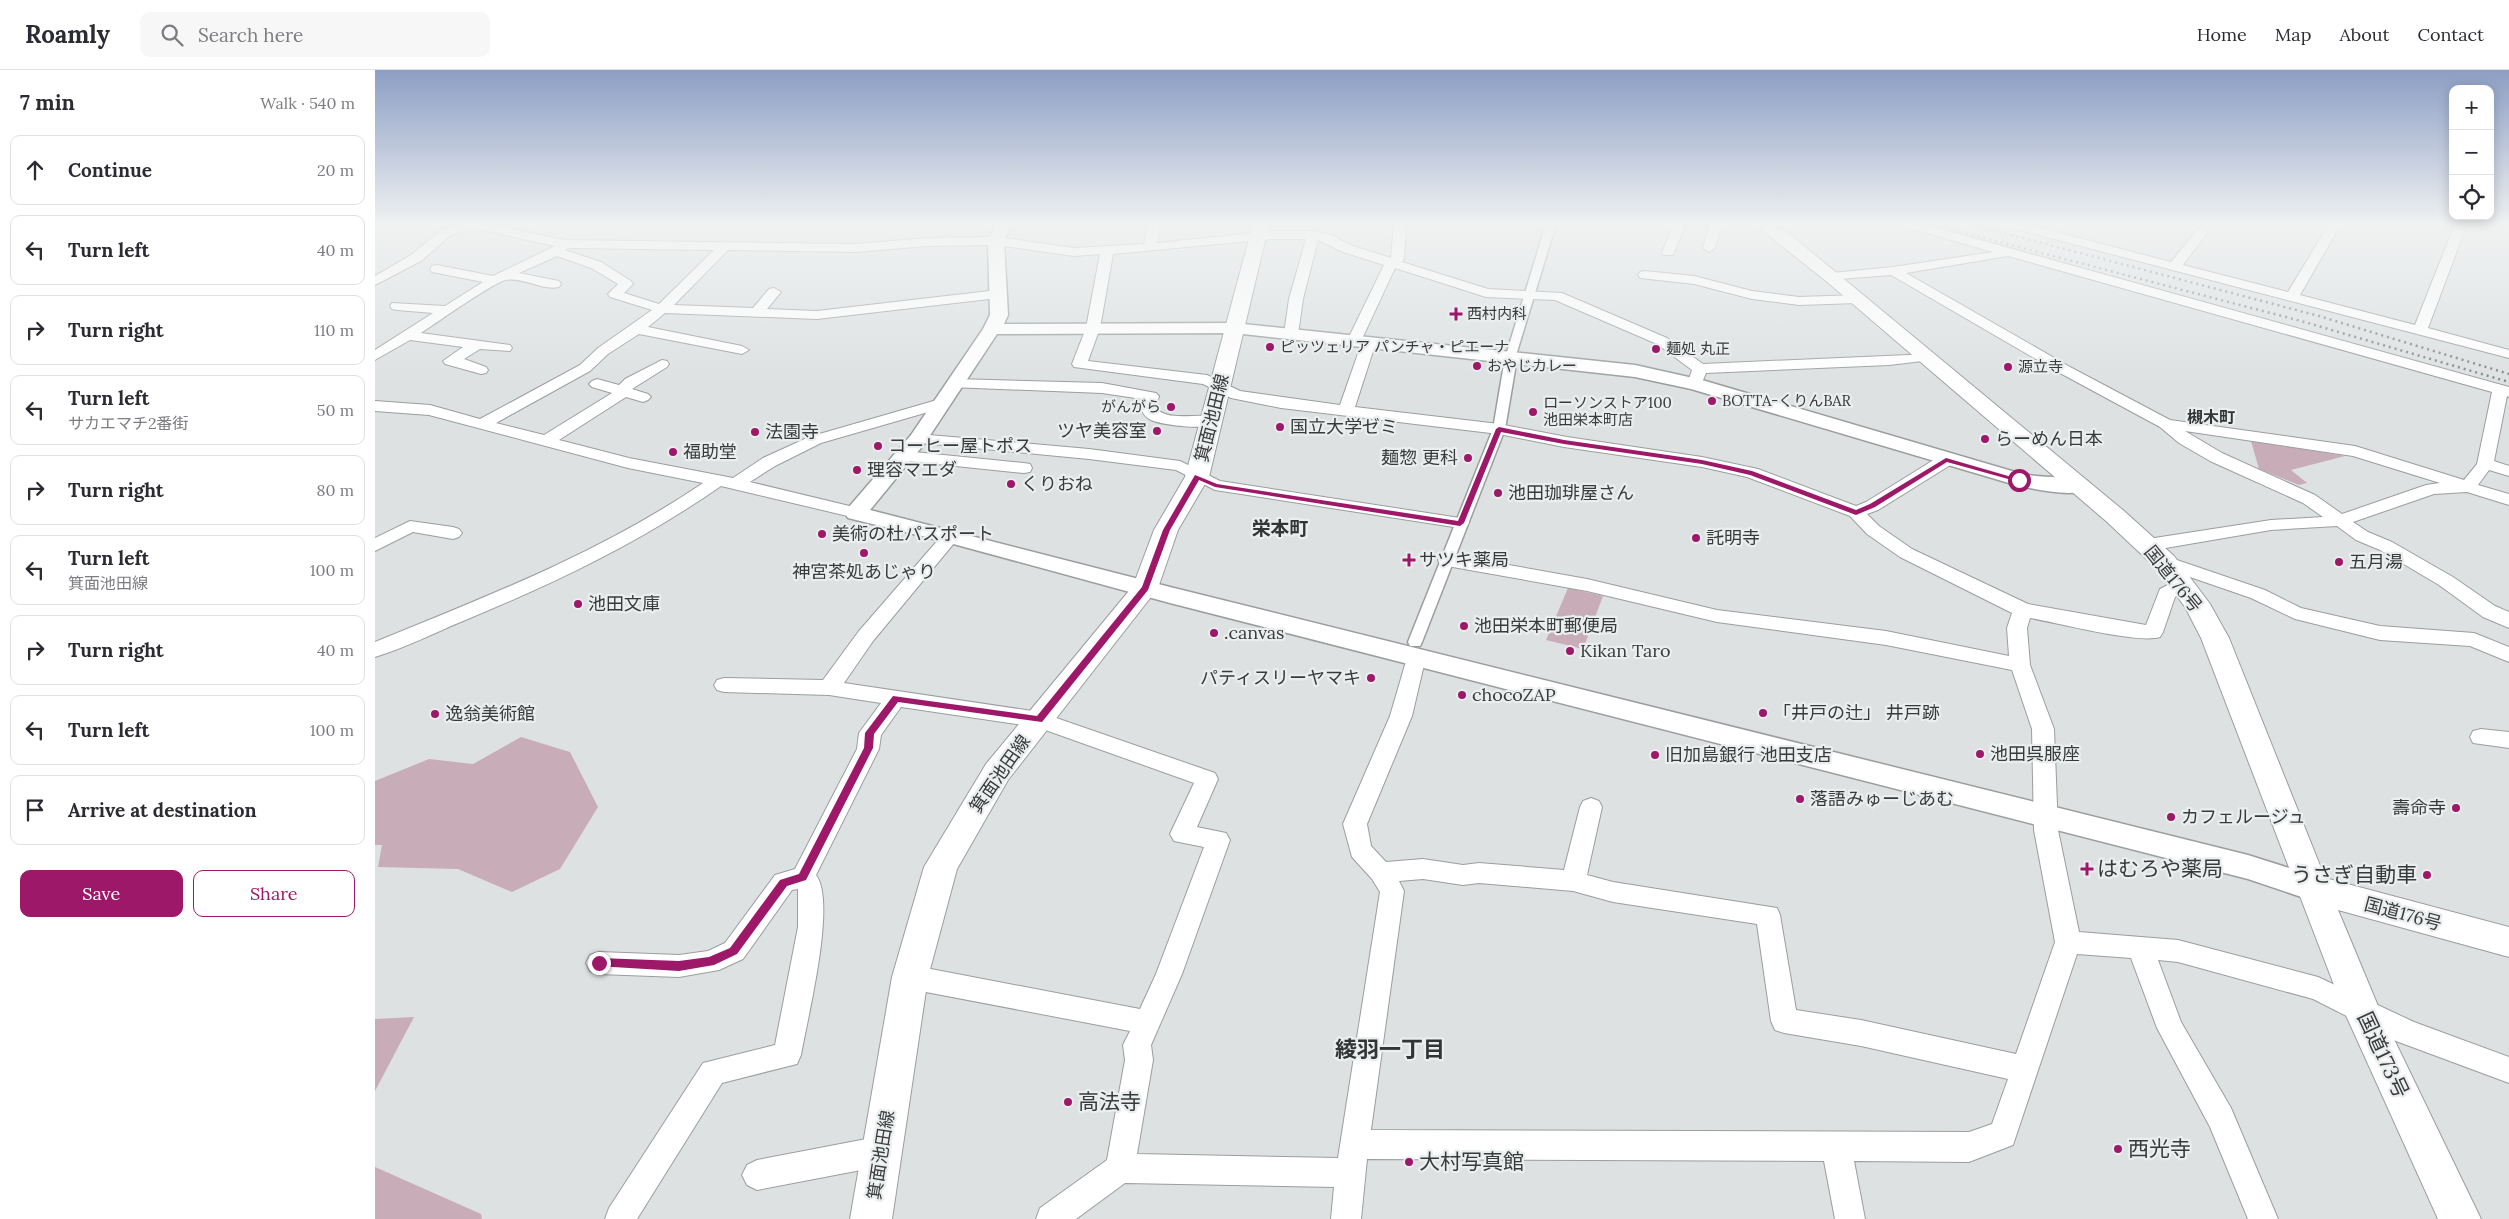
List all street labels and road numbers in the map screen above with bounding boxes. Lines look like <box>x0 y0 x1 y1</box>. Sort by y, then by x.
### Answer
street label: 箕面池田線 <box>1189 371 1234 464</box>
street label: 国道176号 <box>2140 541 2207 617</box>
street label: 箕面池田線 <box>964 730 1035 817</box>
street label: 国道176号 <box>2362 892 2444 935</box>
street label: 国道173号 <box>2352 1007 2415 1102</box>
street label: 箕面池田線 <box>862 1109 899 1201</box>

